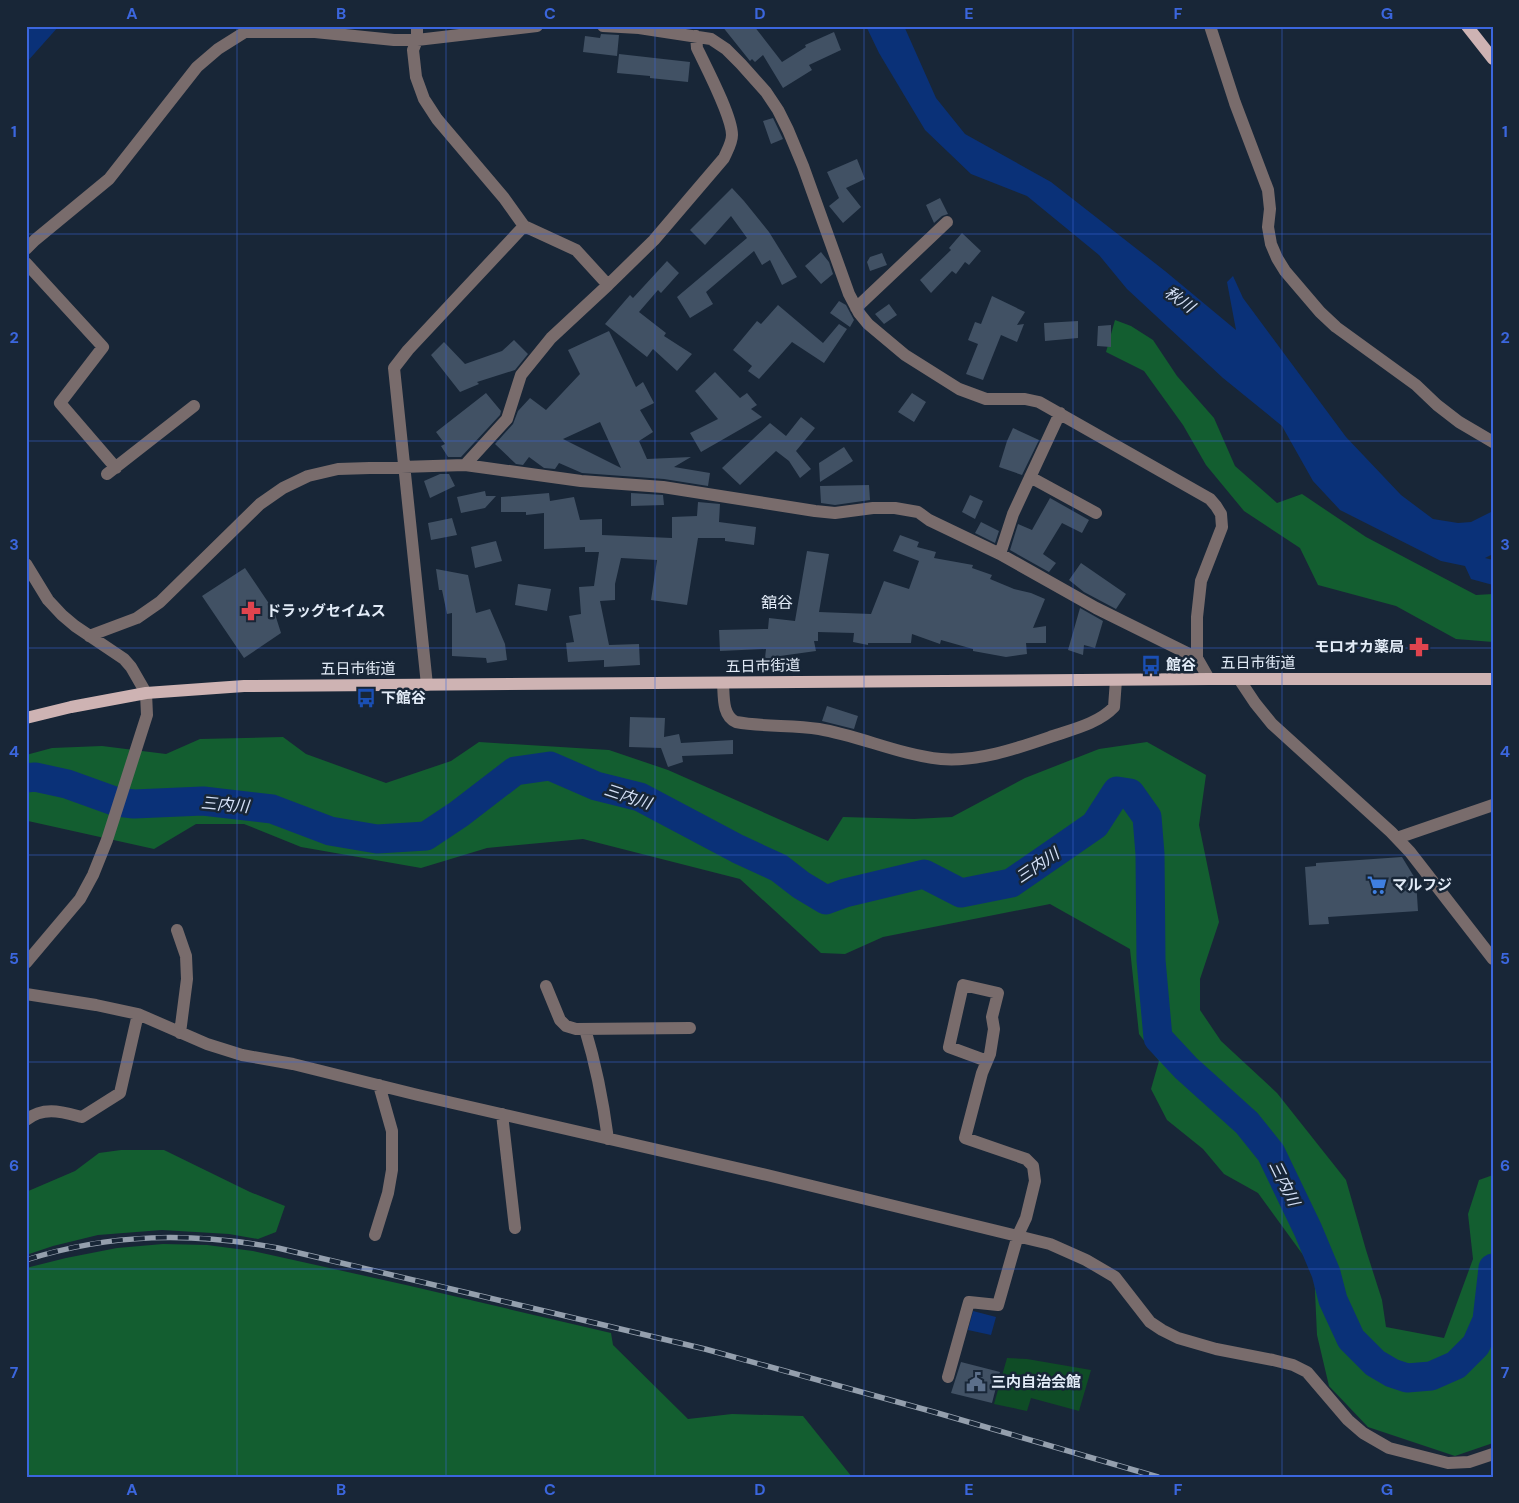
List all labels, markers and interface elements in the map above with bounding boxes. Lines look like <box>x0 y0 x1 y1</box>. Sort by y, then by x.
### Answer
text: A <box>126 3 138 24</box>
text: B <box>336 3 346 24</box>
text: C <box>544 3 556 24</box>
text: D <box>754 3 766 24</box>
text: E <box>964 3 974 24</box>
text: F <box>1174 3 1183 24</box>
text: G <box>1381 3 1393 24</box>
text: 1 <box>11 121 17 142</box>
text: 1 <box>1502 121 1508 142</box>
water label: 秋川 <box>1161 282 1200 318</box>
text: 2 <box>9 327 19 348</box>
text: 2 <box>1500 327 1510 348</box>
text: 3 <box>9 534 19 555</box>
text: 3 <box>1500 534 1510 555</box>
district label: 舘谷 <box>761 592 793 613</box>
pharmacy icon: ドラッグセイムス <box>240 600 262 622</box>
place label: ドラッグセイムス <box>266 601 386 621</box>
pharmacy icon: モロオカ薬局 <box>1408 636 1430 658</box>
place label: モロオカ薬局 <box>1314 637 1404 657</box>
street label: 五日市街道 <box>1220 653 1296 673</box>
bus stop icon: 館谷 <box>1140 654 1162 676</box>
street label: 五日市街道 <box>725 655 801 677</box>
place label: 館谷 <box>1166 655 1196 675</box>
street label: 五日市街道 <box>320 659 396 679</box>
bus stop icon: 下館谷 <box>355 687 377 709</box>
place label: 下館谷 <box>381 688 426 708</box>
text: 4 <box>9 741 19 762</box>
text: 4 <box>1500 741 1510 762</box>
water label: 三内川 <box>602 779 656 814</box>
water label: 三内川 <box>200 792 252 817</box>
water label: 三内川 <box>1012 842 1065 888</box>
supermarket icon: マルフジ <box>1366 874 1388 896</box>
place label: マルフジ <box>1392 875 1452 895</box>
text: 5 <box>9 948 19 969</box>
text: 5 <box>1500 948 1510 969</box>
text: 6 <box>9 1155 19 1176</box>
text: 6 <box>1500 1155 1510 1176</box>
water label: 三内川 <box>1265 1157 1305 1211</box>
text: 7 <box>10 1362 19 1383</box>
text: 7 <box>1501 1362 1510 1383</box>
public building icon: 三内自治会館 <box>965 1371 987 1393</box>
place label: 三内自治会館 <box>991 1372 1081 1392</box>
text: A <box>126 1479 138 1500</box>
text: B <box>336 1479 346 1500</box>
text: C <box>544 1479 556 1500</box>
text: D <box>754 1479 766 1500</box>
text: E <box>964 1479 974 1500</box>
text: F <box>1174 1479 1183 1500</box>
text: G <box>1381 1479 1393 1500</box>

